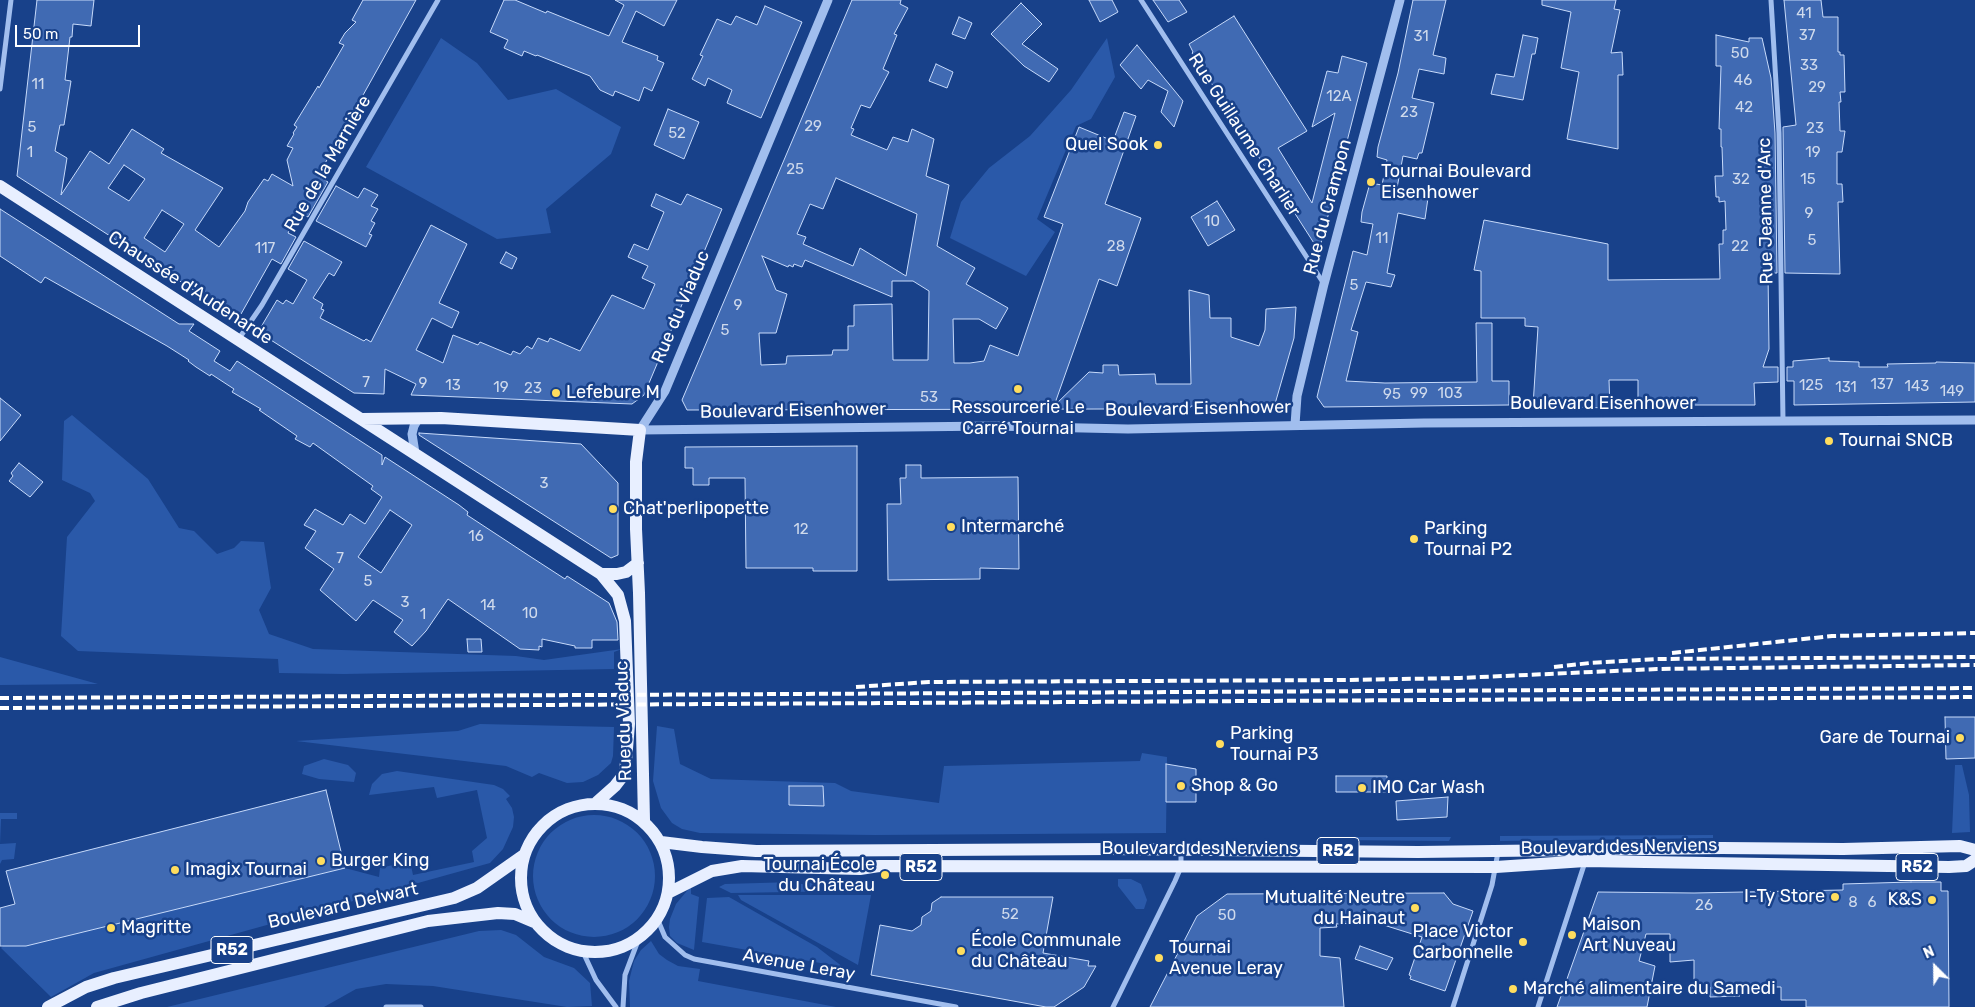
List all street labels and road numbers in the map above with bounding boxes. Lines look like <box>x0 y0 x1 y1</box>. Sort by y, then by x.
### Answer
street label: Rue Guillaume Charlier <box>1183 49 1305 221</box>
street label: Rue de la Marnière <box>280 92 376 236</box>
street label: Rue du Crampon <box>1299 137 1357 277</box>
street label: Rue Jeanne d'Arc <box>1754 137 1778 285</box>
street label: Chaussée d'Audenarde <box>104 227 276 349</box>
street label: Rue du Viaduc <box>648 247 714 367</box>
street label: Boulevard Eisenhower <box>1510 393 1696 415</box>
street label: Boulevard Eisenhower <box>1105 397 1291 421</box>
street label: Boulevard Eisenhower <box>700 399 886 423</box>
street label: Rue du Viaduc <box>611 660 637 782</box>
street label: Boulevard des Nerviens <box>1520 834 1718 860</box>
street label: Boulevard des Nerviens <box>1102 838 1298 860</box>
road number: R52 <box>1317 838 1359 864</box>
road number: R52 <box>900 854 942 880</box>
road number: R52 <box>1896 854 1938 880</box>
street label: Boulevard Delwart <box>266 878 420 934</box>
road number: R52 <box>211 936 253 964</box>
street label: Avenue Leray <box>741 944 857 986</box>

